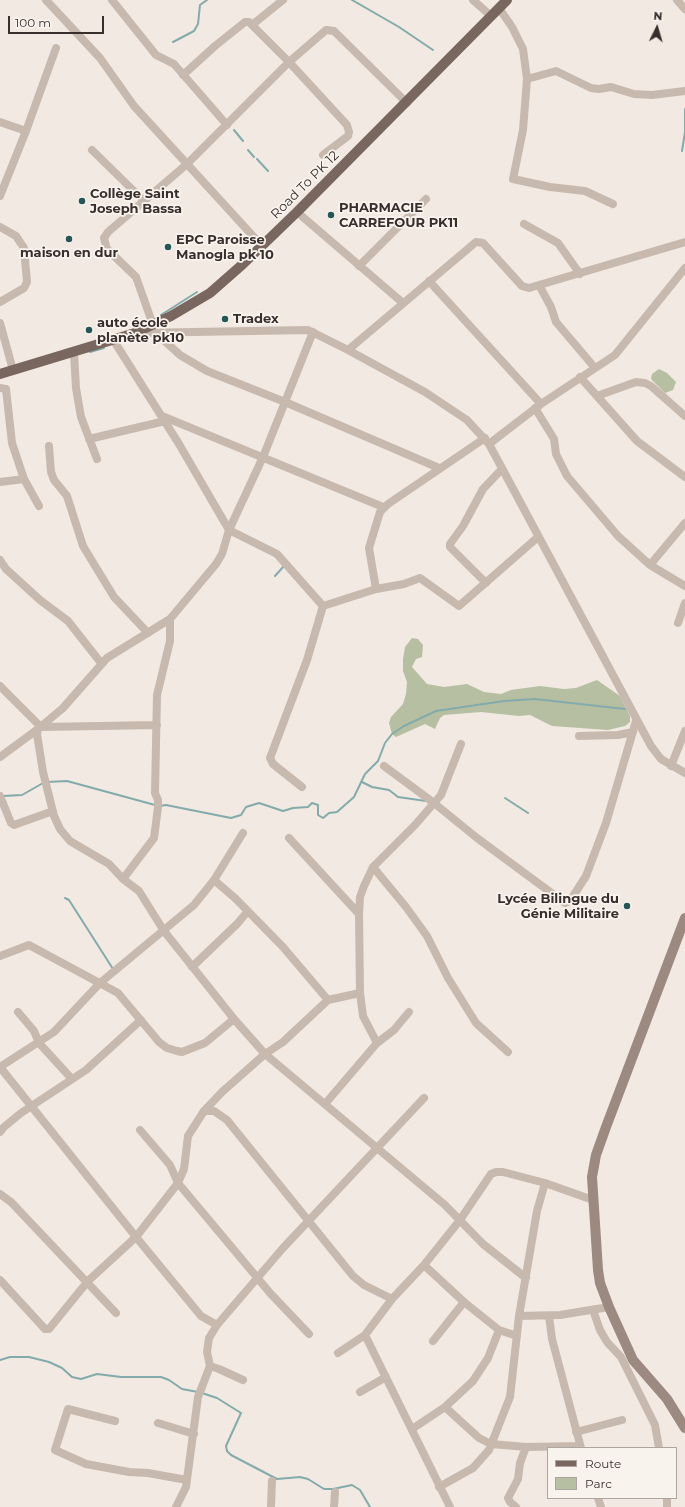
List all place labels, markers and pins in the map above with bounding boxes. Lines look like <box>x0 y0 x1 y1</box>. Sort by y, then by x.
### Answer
place label: Collège Saint Joseph Bassa <box>90 186 182 217</box>
marker: Collège Saint Joseph Bassa <box>77 196 87 206</box>
place label: PHARMACIE CARREFOUR PK11 <box>339 200 458 231</box>
marker: PHARMACIE CARREFOUR PK11 <box>326 210 336 220</box>
place label: EPC Paroisse Manogla pk 10 <box>176 232 274 263</box>
marker: maison en dur <box>64 234 74 244</box>
marker: EPC Paroisse Manogla pk 10 <box>163 242 173 252</box>
place label: maison en dur <box>20 245 118 261</box>
place label: Tradex <box>233 311 279 327</box>
marker: Tradex <box>220 314 230 324</box>
place label: auto école planète pk10 <box>97 315 184 346</box>
marker: auto école planète pk10 <box>84 325 94 335</box>
place label: Lycée Bilingue du Génie Militaire <box>497 891 619 922</box>
marker: Lycée Bilingue du Génie Militaire <box>622 901 632 911</box>

